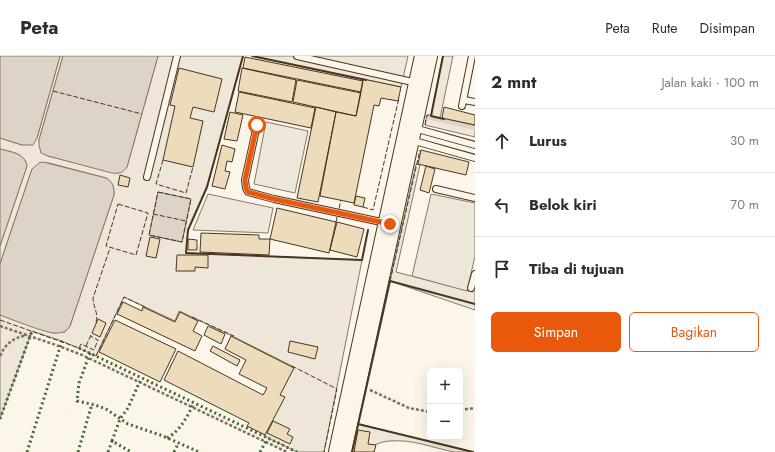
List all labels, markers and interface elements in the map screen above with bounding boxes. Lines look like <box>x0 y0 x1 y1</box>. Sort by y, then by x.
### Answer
text: Peta <box>20 14 58 41</box>
text: Peta <box>605 18 630 38</box>
text: Rute <box>652 18 678 38</box>
text: Disimpan <box>700 18 755 38</box>
text: 2 mnt <box>491 70 536 94</box>
text: Jalan kaki · 100 m <box>661 73 759 92</box>
route start <box>248 116 266 134</box>
icon: ahead <box>491 130 513 152</box>
text: Lurus <box>529 130 567 152</box>
text: 30 m <box>730 131 759 150</box>
icon: left <box>491 194 513 216</box>
text: Belok kiri <box>529 194 597 216</box>
text: 70 m <box>730 195 759 214</box>
route end <box>381 215 399 233</box>
icon: arrive <box>491 258 513 280</box>
text: Tiba di tujuan <box>529 258 624 280</box>
button: Simpan <box>491 312 621 352</box>
button: Bagikan <box>629 312 759 352</box>
map controls <box>427 368 463 440</box>
button: + <box>427 368 463 404</box>
button: − <box>427 404 463 440</box>

